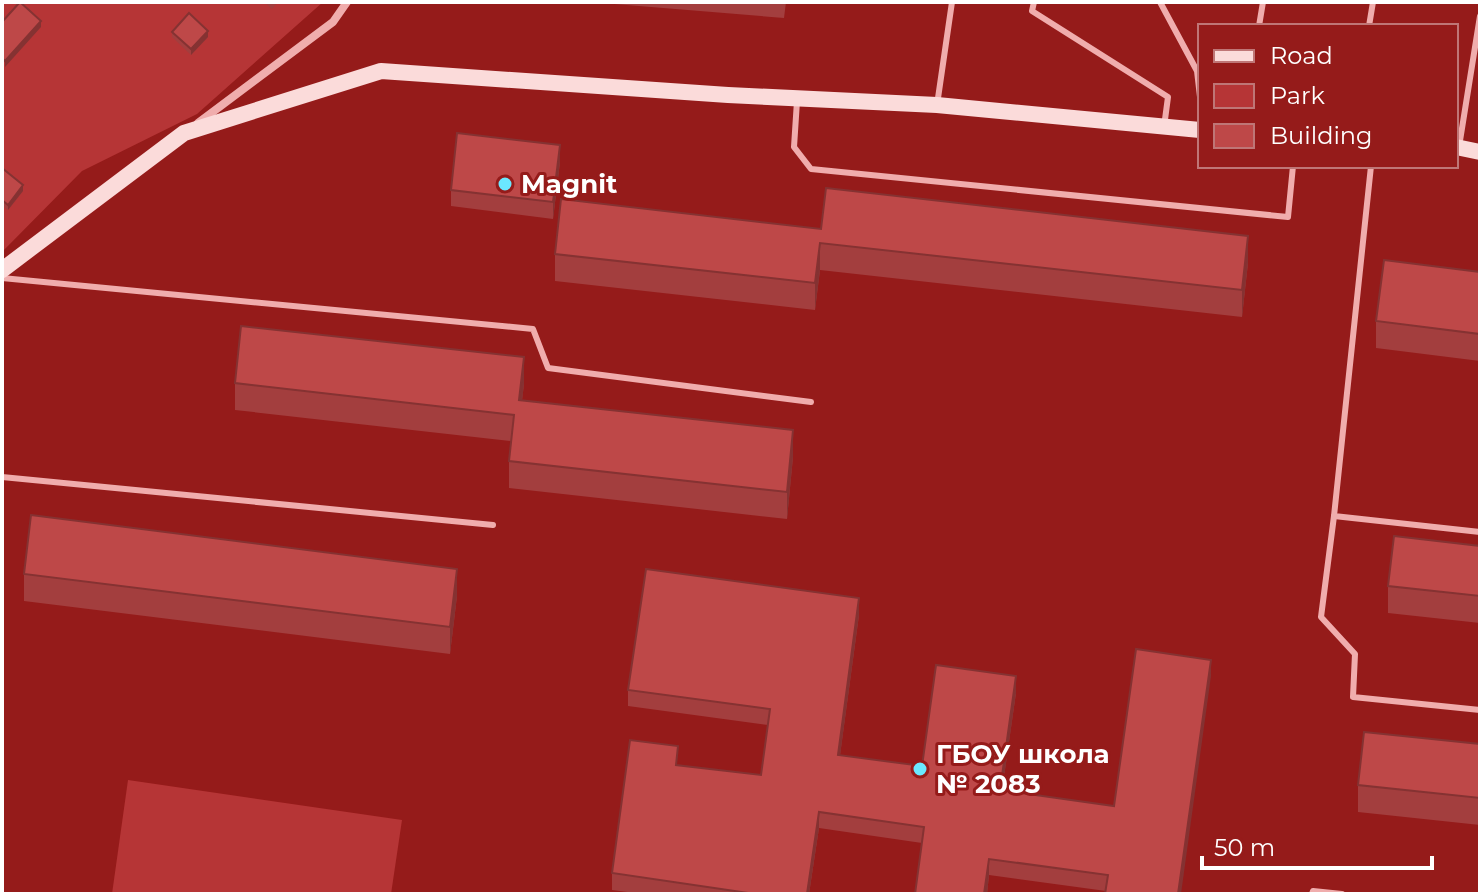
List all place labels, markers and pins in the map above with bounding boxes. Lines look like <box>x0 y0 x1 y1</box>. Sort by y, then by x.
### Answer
place label: Magnit <box>521 168 617 200</box>
marker: Magnit <box>496 175 514 193</box>
place label: ГБОУ школа № 2083 <box>936 738 1109 800</box>
marker: ГБОУ школа № 2083 <box>911 760 929 778</box>

